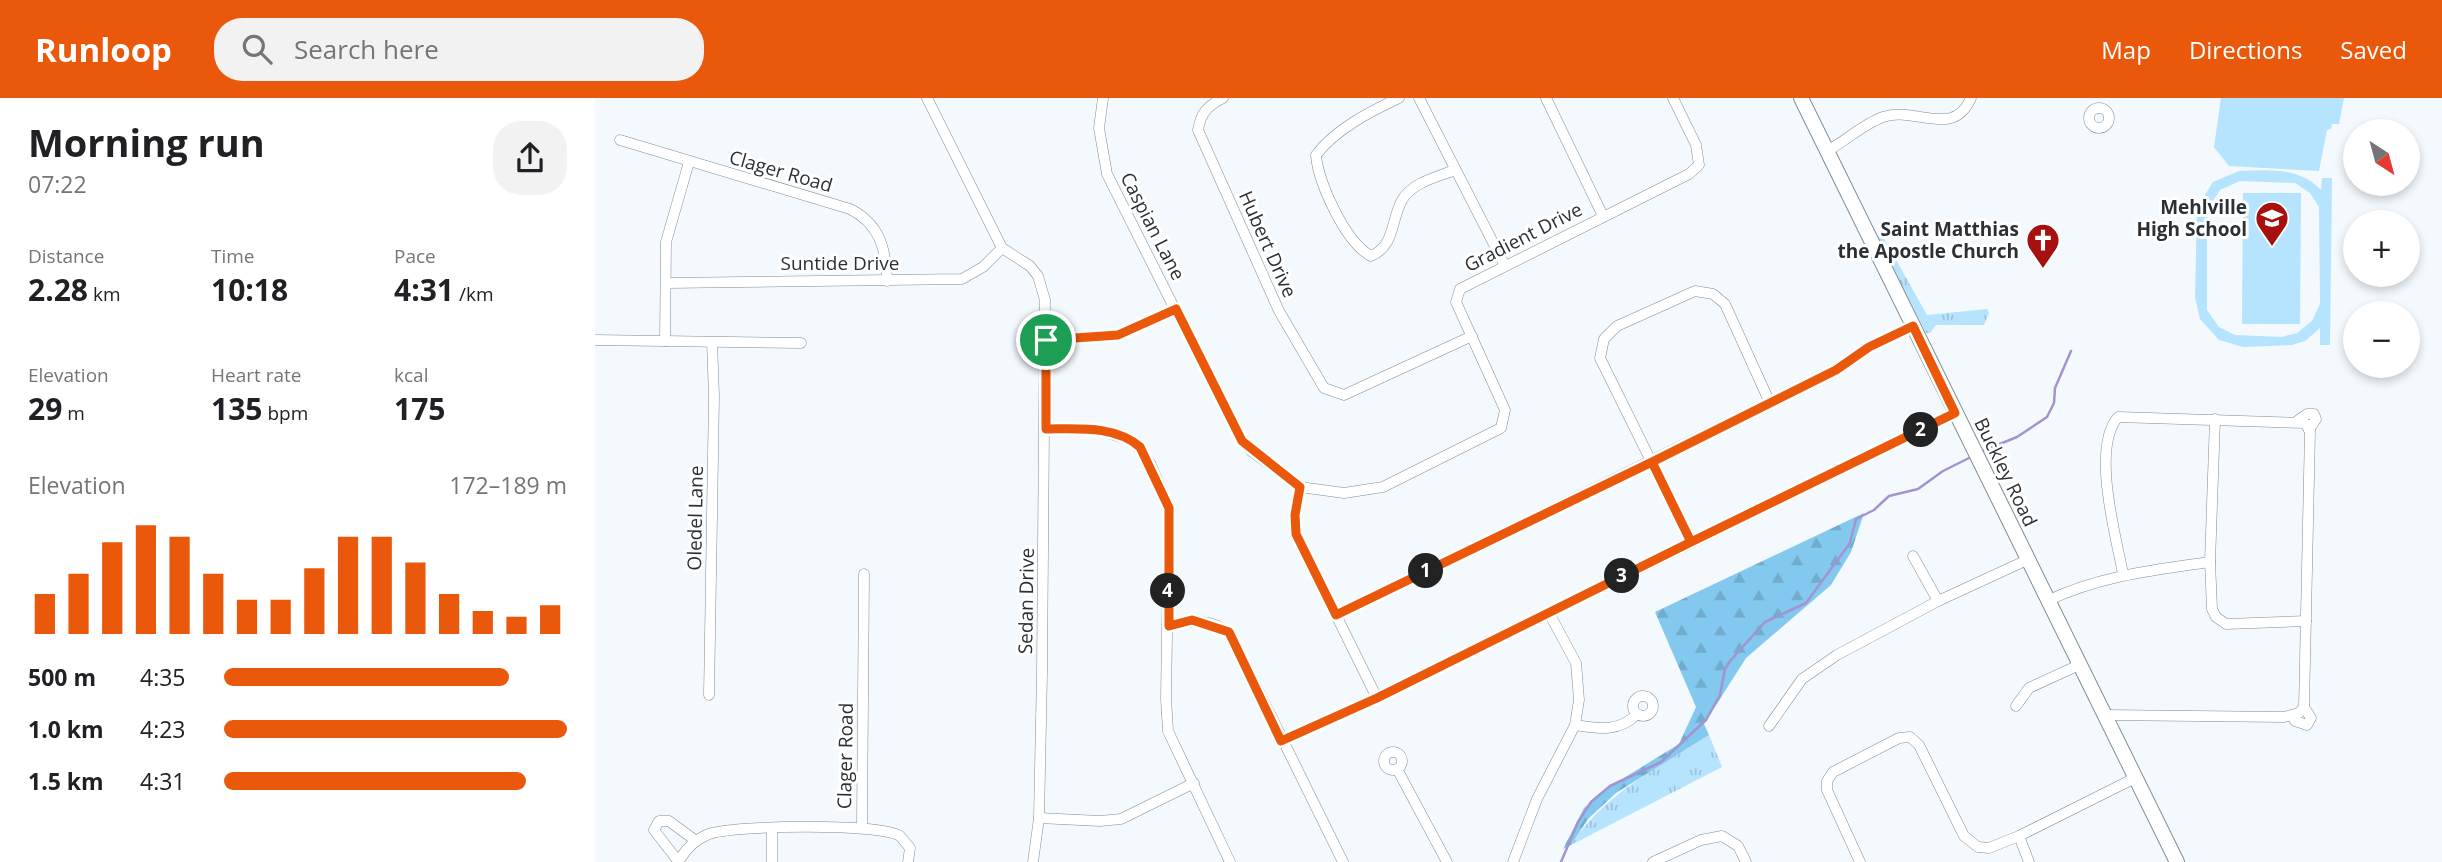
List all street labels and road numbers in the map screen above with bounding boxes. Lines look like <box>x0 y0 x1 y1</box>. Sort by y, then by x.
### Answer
street label: Clager Road <box>726 144 836 198</box>
street label: Caspian Lane <box>1115 168 1191 284</box>
street label: Hubert Drive <box>1233 187 1303 301</box>
street label: Gradient Drive <box>1460 196 1586 278</box>
street label: Suntide Drive <box>780 250 900 276</box>
street label: Buckley Road <box>1968 413 2044 531</box>
street label: Oledel Lane <box>681 465 709 571</box>
street label: Sedan Drive <box>1012 548 1040 654</box>
street label: Clager Road <box>831 703 859 809</box>

